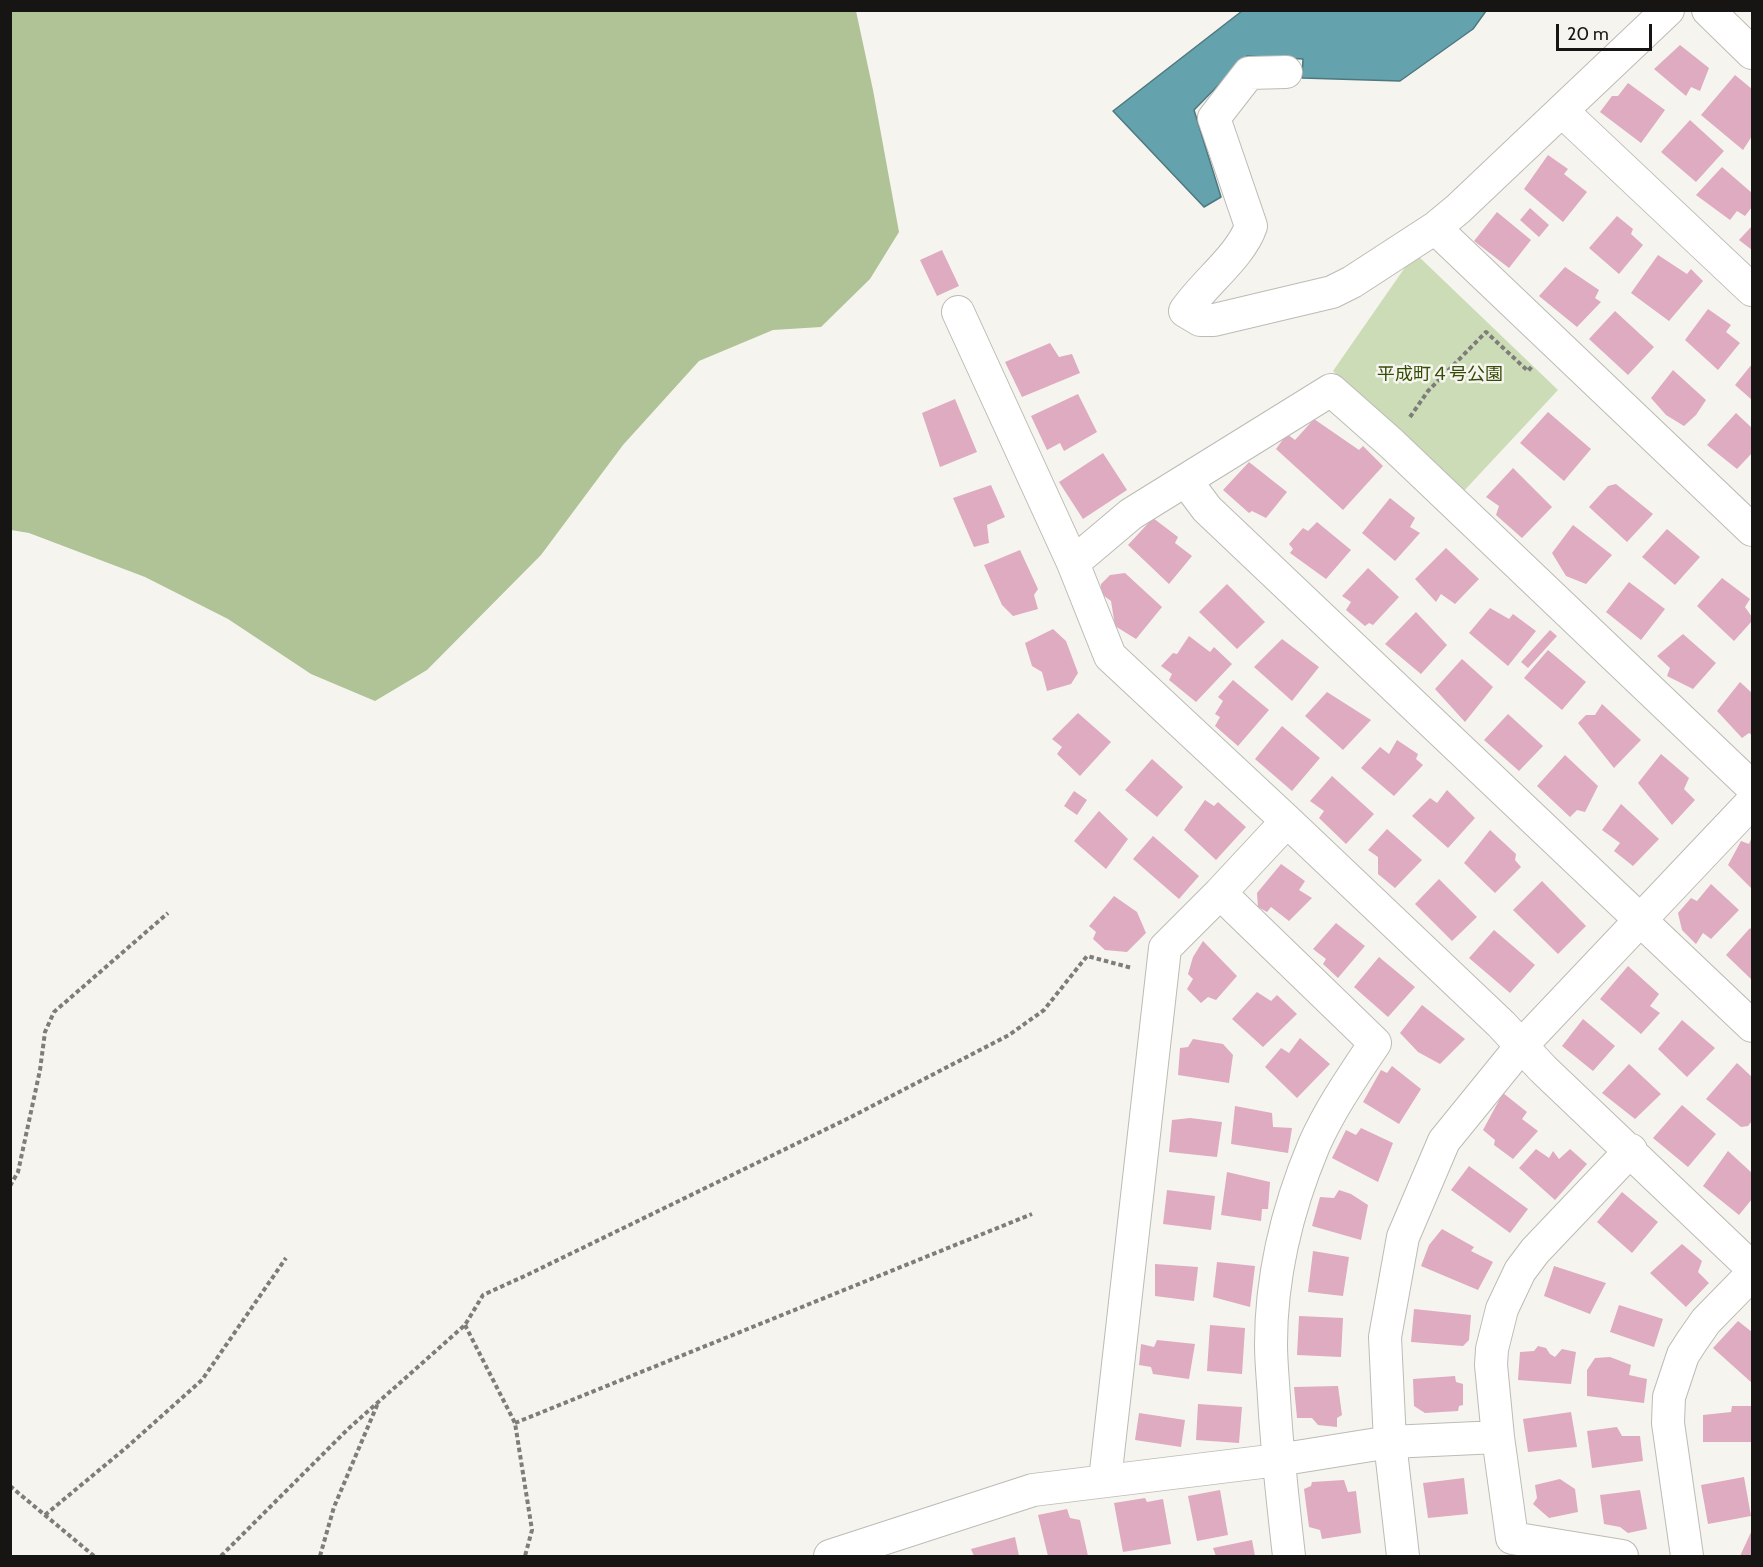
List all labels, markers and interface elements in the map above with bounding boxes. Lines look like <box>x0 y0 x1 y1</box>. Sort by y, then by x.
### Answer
scale bar <box>1559 12 1655 50</box>
text: 20 m <box>1567 23 1609 45</box>
park label: 平成町４号公園 <box>1377 364 1503 386</box>

